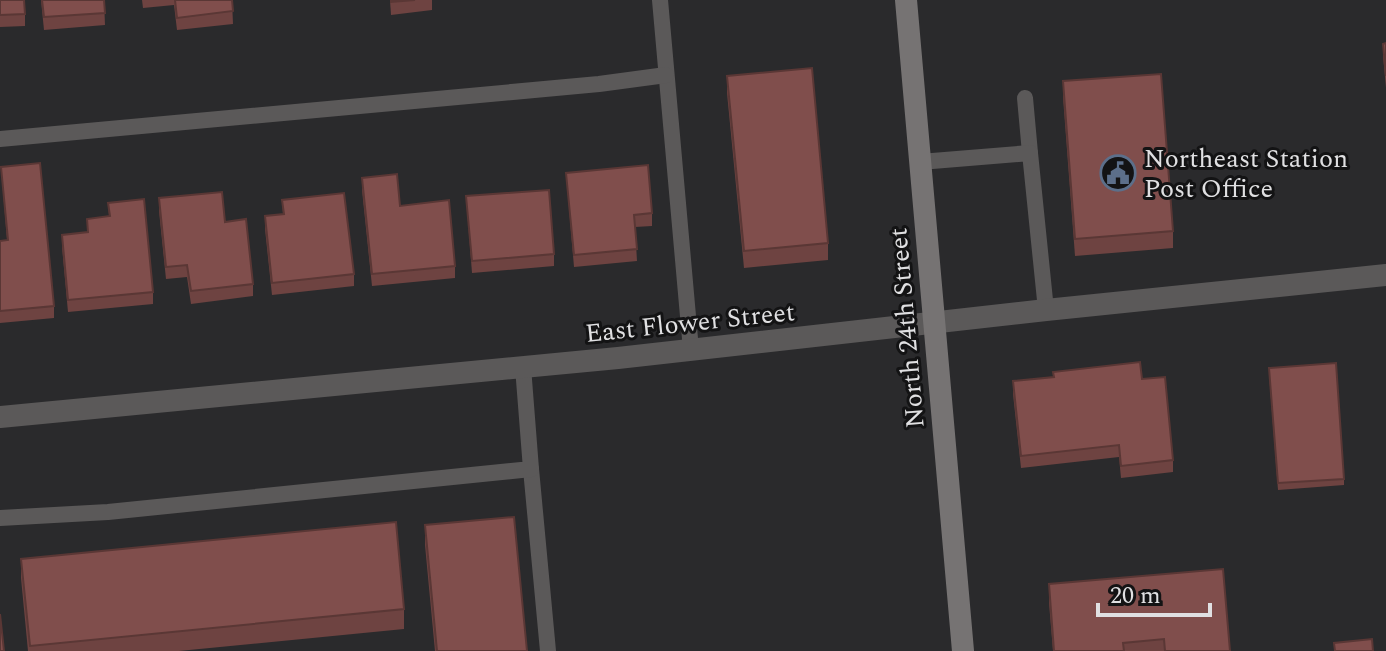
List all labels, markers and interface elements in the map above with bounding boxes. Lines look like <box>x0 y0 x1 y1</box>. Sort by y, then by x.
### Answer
place label: Northeast Station Post Office <box>1144 139 1348 209</box>
public building icon: Northeast Station Post Office <box>1099 154 1137 192</box>
street label: North 24th Street <box>878 226 936 430</box>
street label: East Flower Street <box>583 292 797 354</box>
scale bar <box>1098 567 1210 617</box>
text: 20 m <box>1110 578 1161 614</box>

